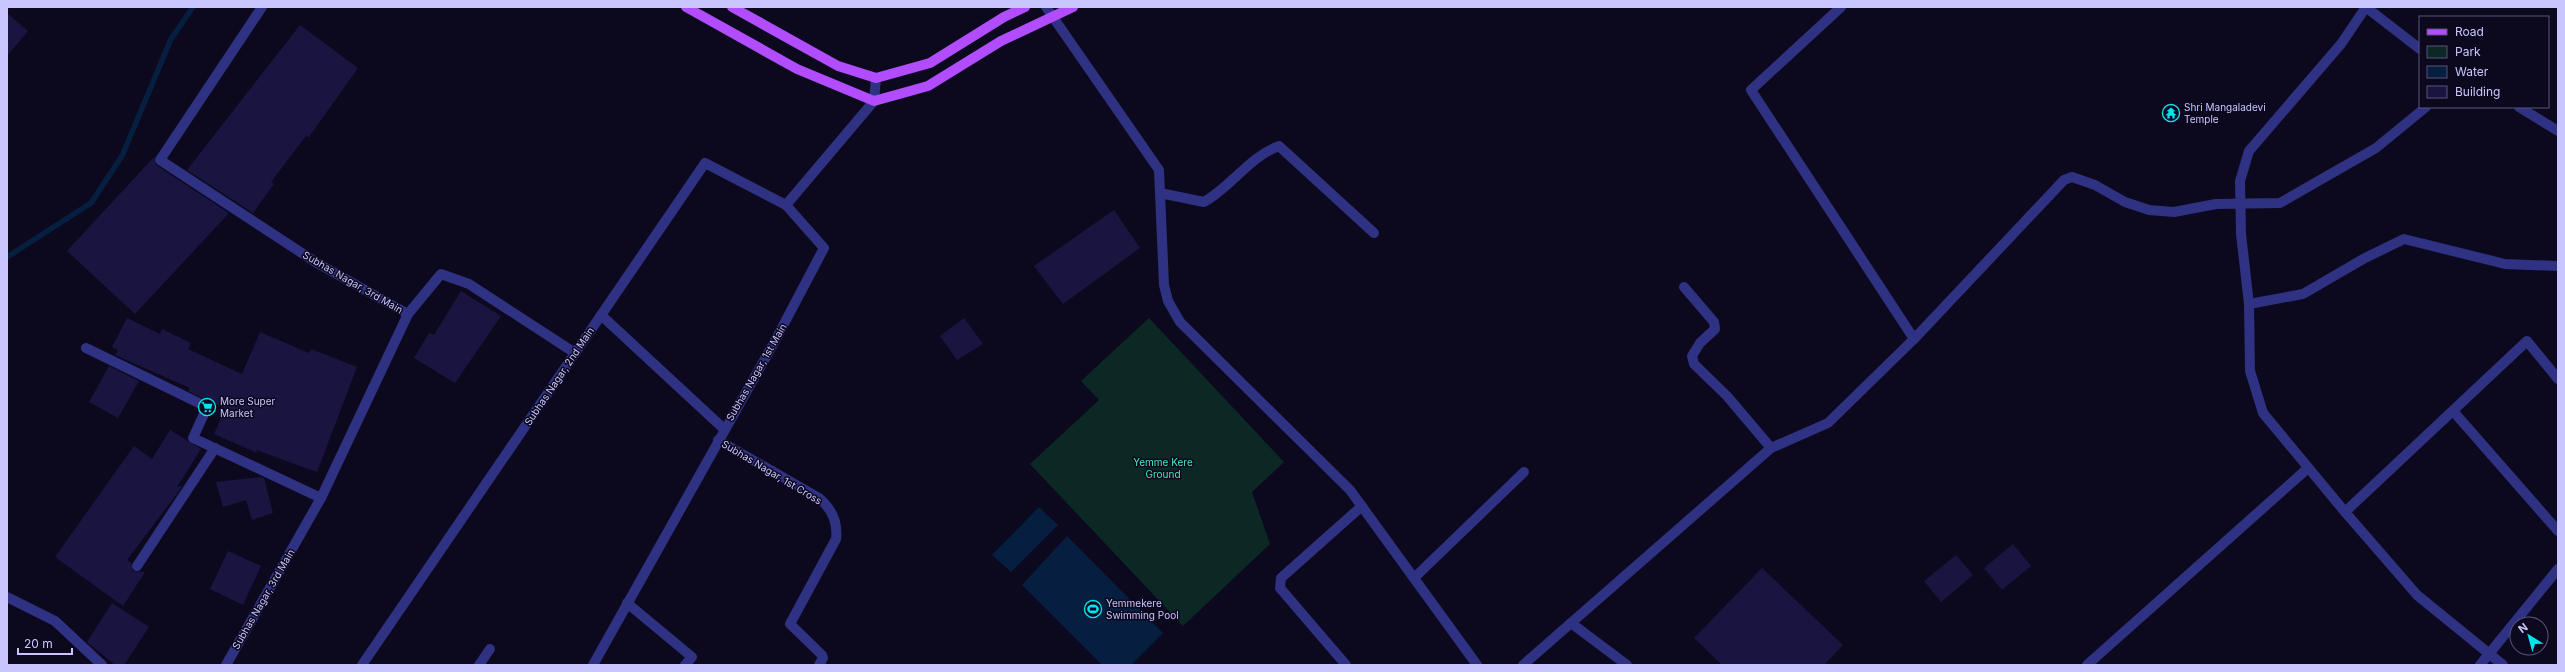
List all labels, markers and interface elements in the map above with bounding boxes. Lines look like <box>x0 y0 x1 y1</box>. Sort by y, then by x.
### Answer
legend <box>2419 16 2549 108</box>
text: Road <box>2455 24 2484 39</box>
text: Park <box>2455 44 2481 59</box>
text: Water <box>2455 64 2489 79</box>
text: Building <box>2455 84 2500 99</box>
place label: Shri Mangaladevi Temple <box>2184 101 2266 125</box>
temple icon: Shri Mangaladevi Temple <box>2161 103 2181 123</box>
street label: Subhas Nagar, 3rd Main <box>301 248 405 316</box>
street label: Subhas Nagar, 1st Main <box>723 321 789 423</box>
street label: Subhas Nagar, 2nd Main <box>522 325 596 427</box>
place label: More Super Market <box>220 395 276 419</box>
supermarket icon: More Super Market <box>197 397 217 417</box>
street label: Subhas Nagar, 1st Cross <box>720 437 824 507</box>
park label: Yemme Kere Ground <box>1133 456 1193 480</box>
street label: Subhas Nagar, 3rd Main <box>229 547 297 651</box>
place label: Yemmekere Swimming Pool <box>1106 597 1179 621</box>
sports icon: Yemmekere Swimming Pool <box>1083 599 1103 619</box>
north arrow <box>2509 616 2549 656</box>
text: N <box>2515 620 2531 636</box>
scale bar <box>18 630 72 656</box>
text: 20 m <box>24 636 53 651</box>

